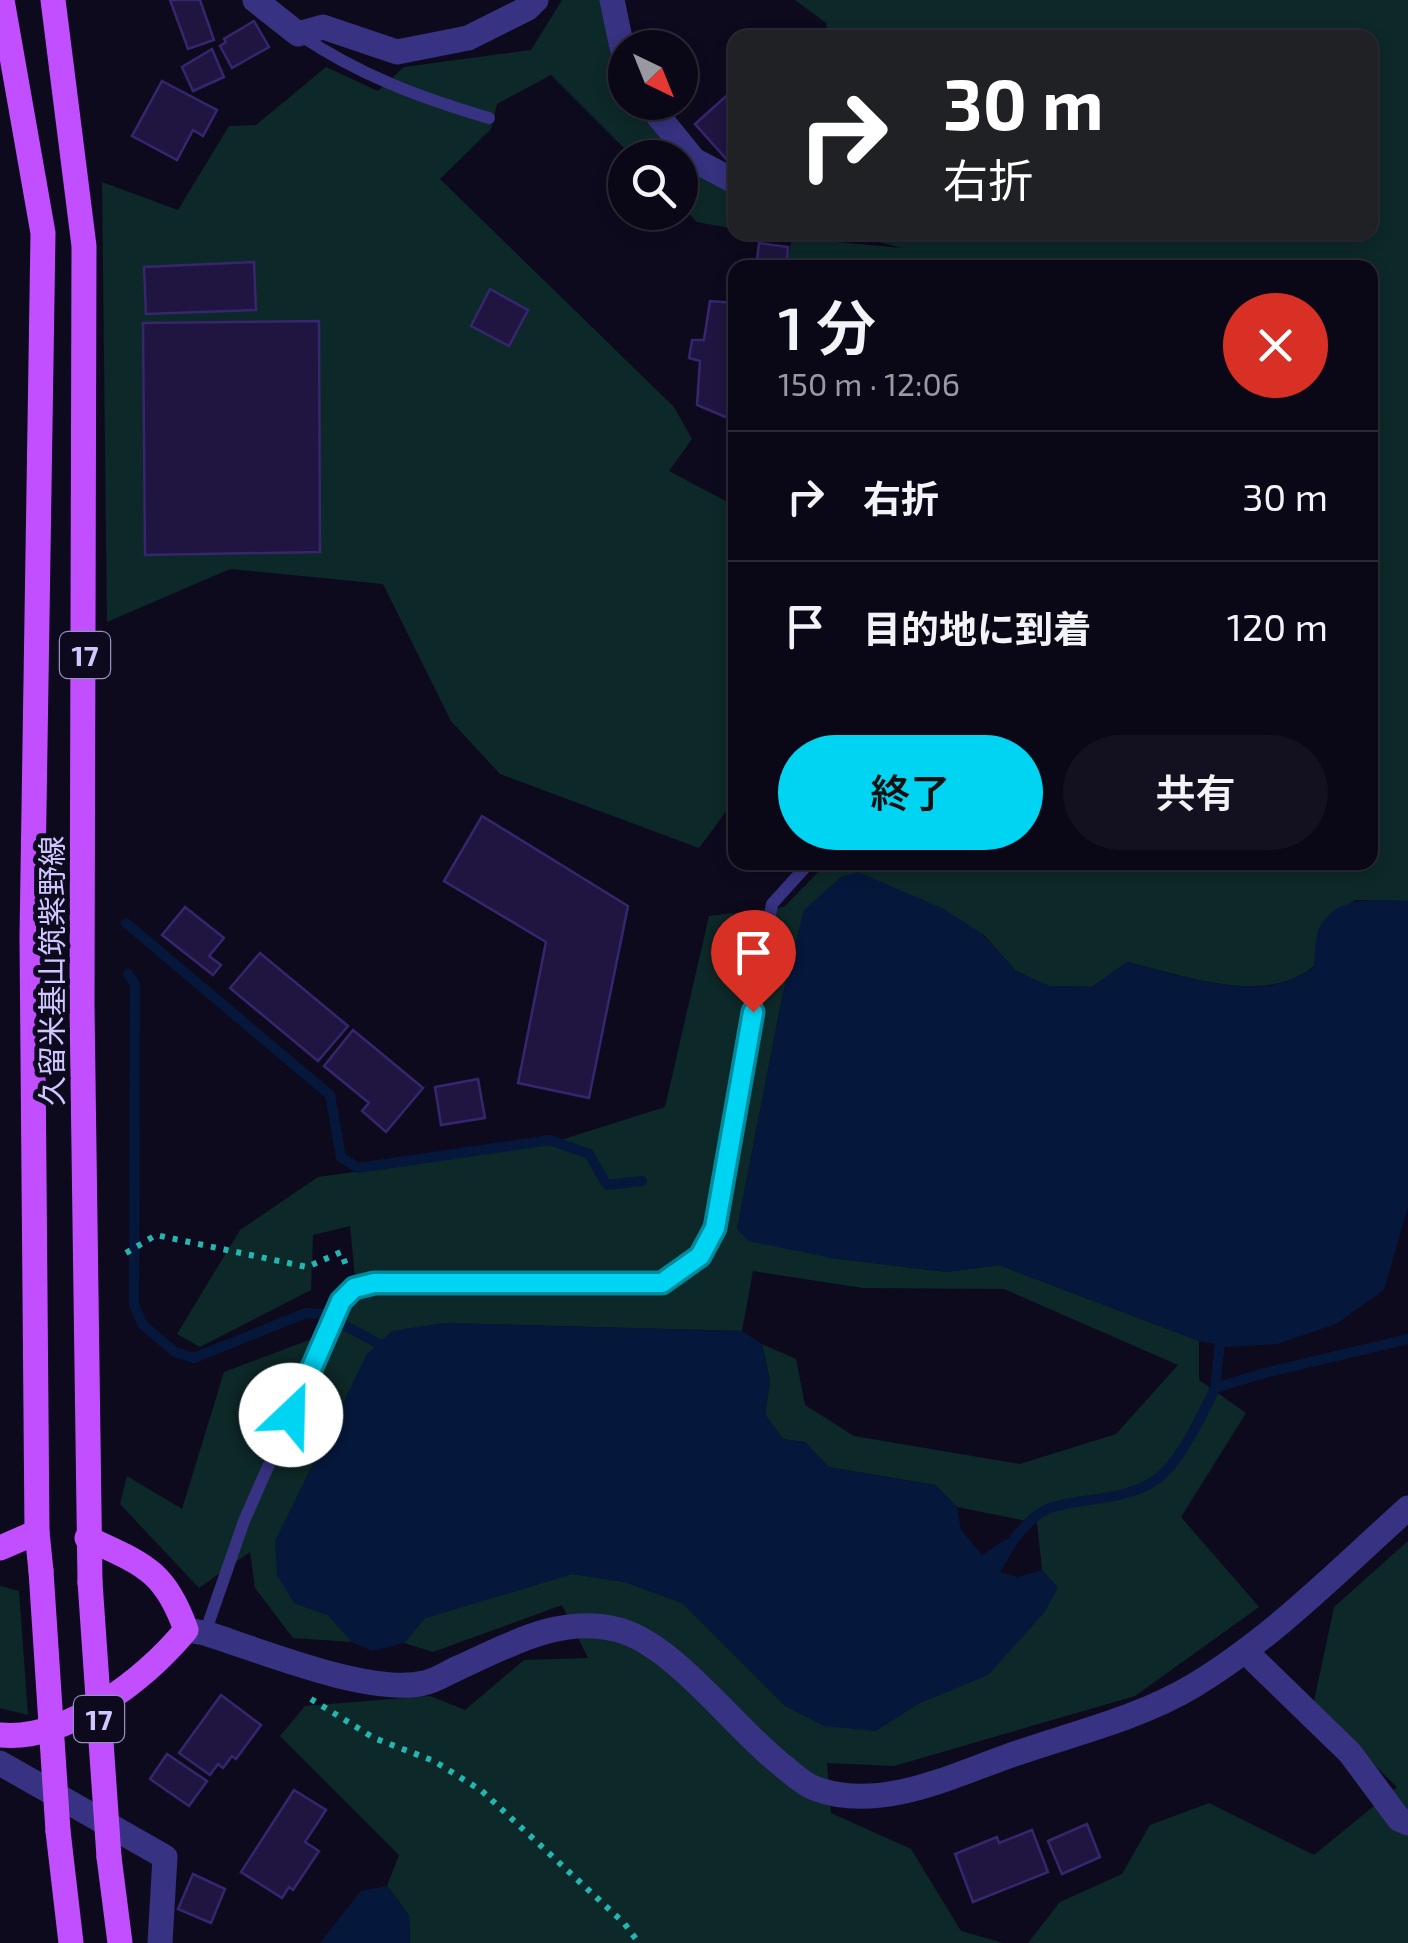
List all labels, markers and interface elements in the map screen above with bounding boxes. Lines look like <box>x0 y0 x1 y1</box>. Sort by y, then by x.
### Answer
north arrow <box>608 30 698 120</box>
map controls <box>608 30 698 230</box>
text: 30 m <box>943 60 1104 144</box>
icon: right <box>778 70 908 200</box>
button: search <box>608 140 698 230</box>
text: 右折 <box>943 152 1033 206</box>
text: 1 分 <box>778 290 876 362</box>
button: close <box>1223 293 1328 398</box>
text: 150 m · 12:06 <box>778 364 960 402</box>
icon: right <box>778 469 833 524</box>
text: 30 m <box>1242 473 1328 519</box>
text: 右折 <box>863 475 939 521</box>
icon: arrive <box>778 599 833 654</box>
text: 120 m <box>1227 603 1328 649</box>
text: 目的地に到着 <box>863 605 1091 651</box>
road number: 17 <box>60 632 110 678</box>
button: 終了 <box>778 735 1043 850</box>
button: 共有 <box>1063 735 1328 850</box>
street label: 久留米基山筑紫野線 <box>33 836 69 1106</box>
pin <box>711 910 796 1013</box>
icon: arrive <box>726 925 781 980</box>
position arrow <box>239 1363 343 1467</box>
road number: 17 <box>74 1696 124 1742</box>

